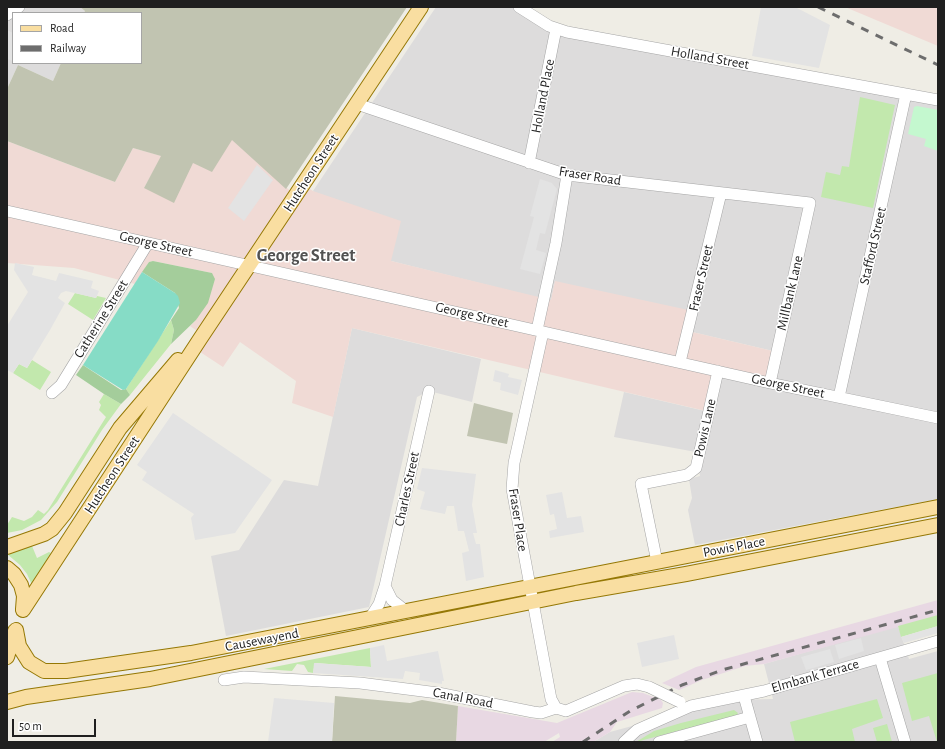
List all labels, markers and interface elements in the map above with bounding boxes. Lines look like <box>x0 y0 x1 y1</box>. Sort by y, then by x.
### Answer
legend <box>12 12 142 64</box>
text: Road <box>50 22 74 34</box>
text: Railway <box>50 42 86 54</box>
street label: Holland Street <box>670 43 750 73</box>
street label: Holland Place <box>528 57 558 135</box>
street label: Hutcheon Street <box>280 131 342 215</box>
street label: Fraser Road <box>558 163 622 189</box>
street label: Stafford Street <box>856 205 890 287</box>
street label: George Street <box>118 227 194 261</box>
street label: Fraser Street <box>685 243 717 313</box>
district label: George Street <box>257 245 355 267</box>
street label: Millbank Lane <box>773 254 807 332</box>
street label: Catherine Street <box>70 277 132 361</box>
street label: George Street <box>434 298 510 332</box>
street label: George Street <box>750 370 826 402</box>
street label: Powis Lane <box>690 397 720 459</box>
street label: Hutcheon Street <box>81 433 143 517</box>
street label: Charles Street <box>391 450 423 528</box>
street label: Fraser Place <box>505 487 531 553</box>
street label: Powis Place <box>702 533 766 561</box>
street label: Causewayend <box>224 625 300 655</box>
street label: Elmbank Terrace <box>769 655 861 697</box>
street label: Canal Road <box>431 684 495 712</box>
scale bar <box>14 711 98 737</box>
text: 50 m <box>19 720 42 732</box>

